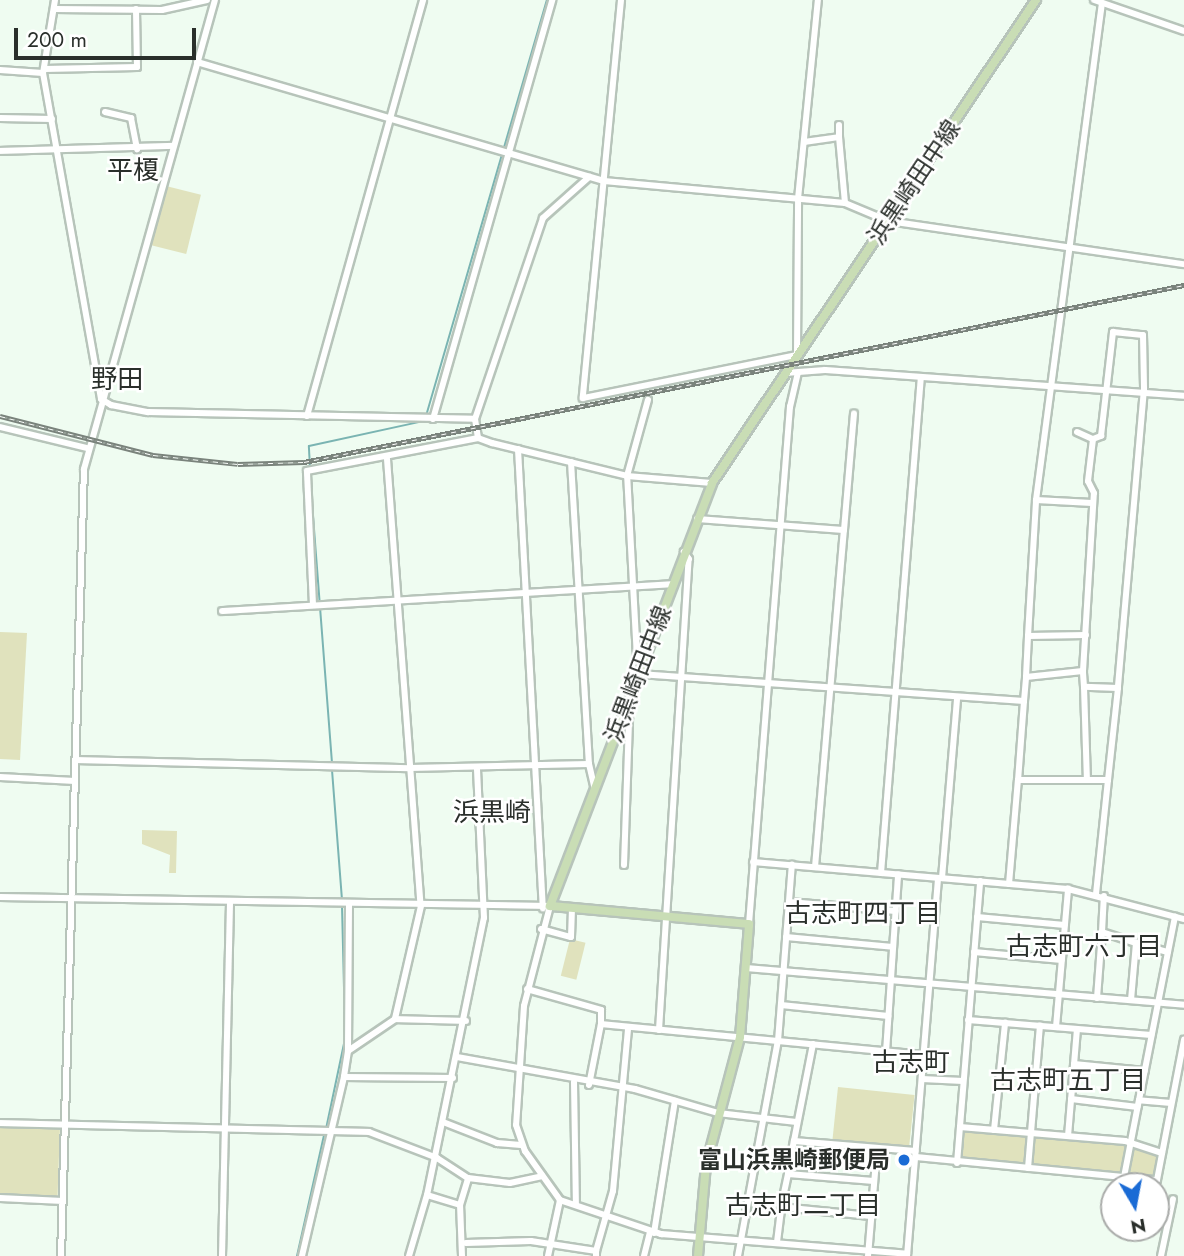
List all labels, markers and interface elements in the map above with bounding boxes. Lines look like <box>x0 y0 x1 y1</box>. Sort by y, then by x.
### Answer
scale bar <box>18 14 200 58</box>
text: 200 m <box>27 25 87 55</box>
street label: 浜黒崎田中線 <box>862 114 966 250</box>
district label: 平榎 <box>107 155 159 187</box>
district label: 野田 <box>91 364 143 396</box>
street label: 浜黒崎田中線 <box>599 602 677 746</box>
district label: 浜黒崎 <box>453 797 531 829</box>
district label: 古志町四丁目 <box>785 898 941 930</box>
district label: 古志町六丁目 <box>1006 931 1162 963</box>
district label: 古志町 <box>872 1047 950 1079</box>
district label: 古志町五丁目 <box>990 1065 1146 1097</box>
place label: 富山浜黒崎郵便局 <box>698 1146 890 1174</box>
marker: 富山浜黒崎郵便局 <box>896 1152 912 1168</box>
north arrow <box>1100 1172 1170 1242</box>
district label: 古志町二丁目 <box>725 1190 881 1222</box>
text: N <box>1129 1212 1148 1241</box>

